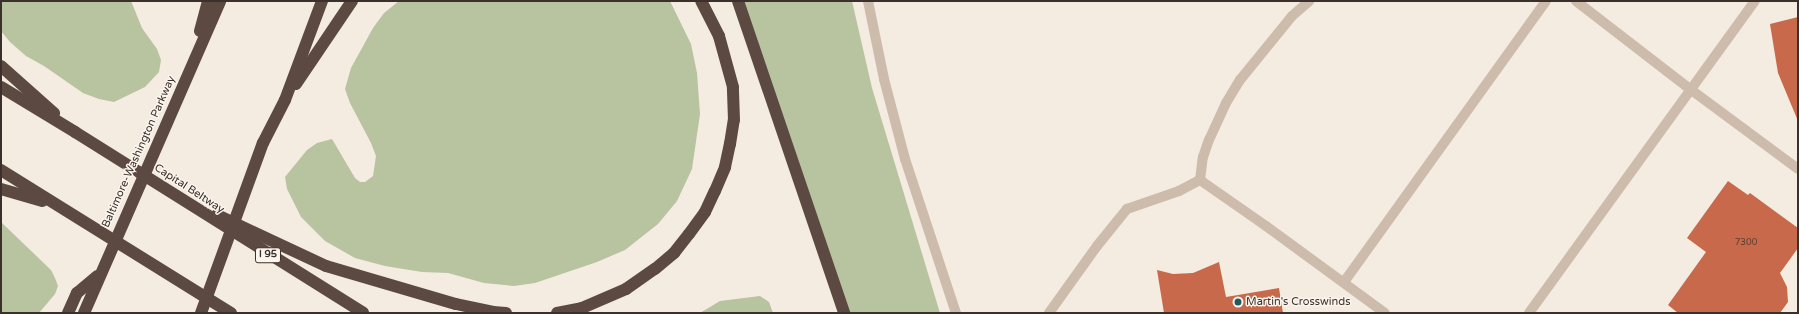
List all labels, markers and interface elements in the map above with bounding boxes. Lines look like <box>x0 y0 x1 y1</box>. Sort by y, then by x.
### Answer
street label: Baltimore-Washington Parkway <box>99 74 179 230</box>
street label: Capital Beltway <box>152 161 226 217</box>
house number: 7300 <box>1735 238 1757 248</box>
road number: I 95 <box>254 247 282 263</box>
place label: Martin's Crosswinds <box>1246 295 1350 309</box>
marker: Martin's Crosswinds <box>1233 297 1243 307</box>

